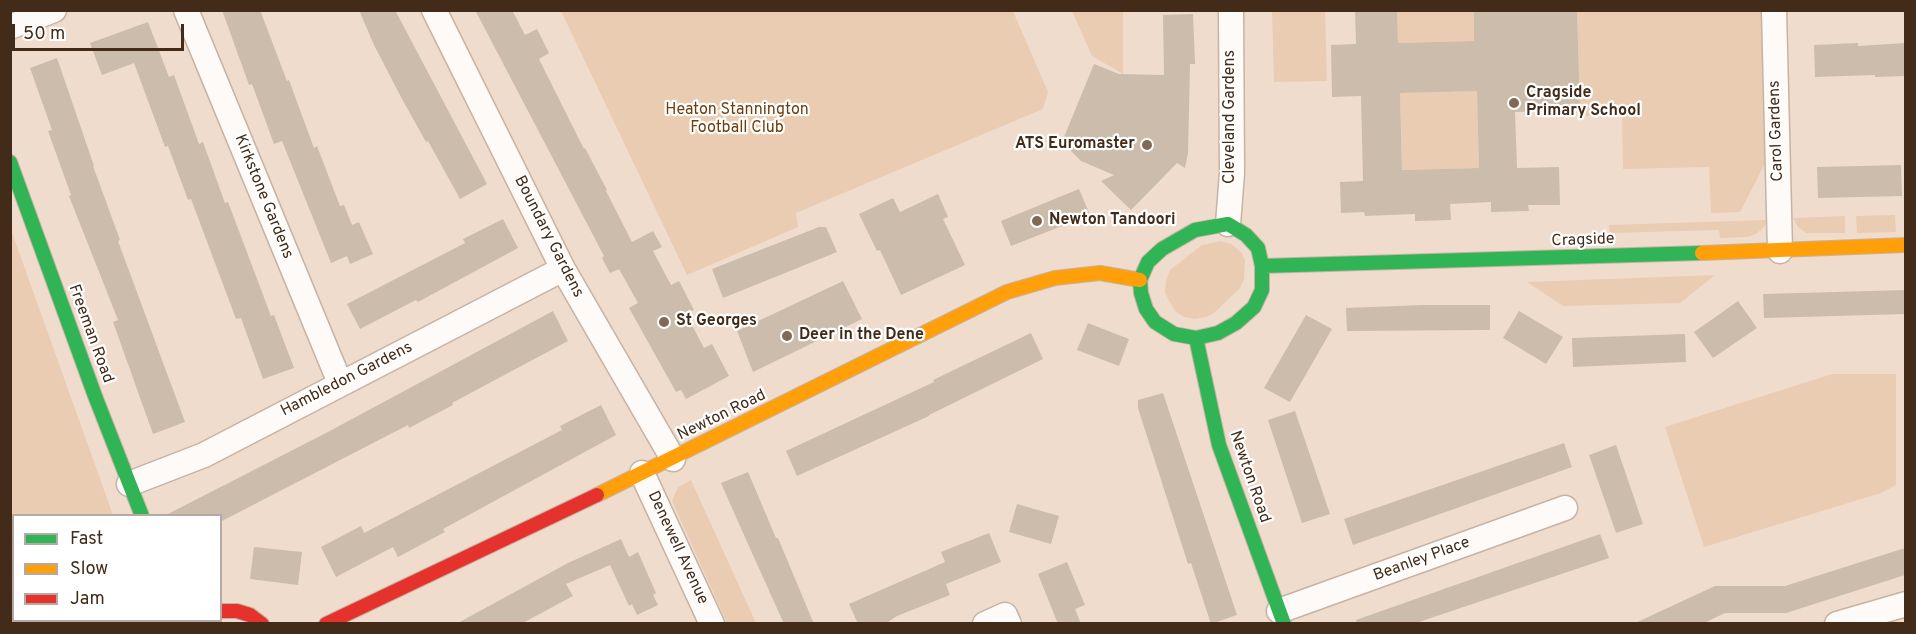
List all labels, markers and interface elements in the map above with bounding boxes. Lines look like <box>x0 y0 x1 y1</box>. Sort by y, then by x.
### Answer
scale bar <box>15 12 188 50</box>
text: 50 m <box>23 23 65 46</box>
street label: Cleveland Gardens <box>1221 50 1241 184</box>
street label: Carol Gardens <box>1766 80 1788 182</box>
place label: Cragside Primary School <box>1526 84 1641 122</box>
marker: Cragside Primary School <box>1507 96 1521 110</box>
park label: Heaton Stannington Football Club <box>665 101 809 139</box>
street label: Kirkstone Gardens <box>229 132 297 262</box>
place label: ATS Euromaster <box>1015 135 1135 155</box>
marker: ATS Euromaster <box>1140 138 1154 152</box>
street label: Boundary Gardens <box>509 173 587 301</box>
place label: Newton Tandoori <box>1049 211 1176 231</box>
marker: Newton Tandoori <box>1030 214 1044 228</box>
street label: Cragside <box>1551 230 1615 252</box>
street label: Freeman Road <box>63 282 117 386</box>
place label: St Georges <box>676 312 757 332</box>
marker: St Georges <box>657 315 671 329</box>
place label: Deer in the Dene <box>799 326 924 346</box>
marker: Deer in the Dene <box>780 329 794 343</box>
street label: Hambledon Gardens <box>278 338 416 422</box>
street label: Newton Road <box>675 386 769 446</box>
street label: Newton Road <box>1224 429 1274 525</box>
street label: Denewell Avenue <box>642 488 712 608</box>
legend <box>12 514 222 622</box>
text: Fast <box>70 528 103 551</box>
street label: Beanley Place <box>1371 534 1473 586</box>
text: Slow <box>70 558 108 581</box>
text: Jam <box>70 588 105 611</box>

